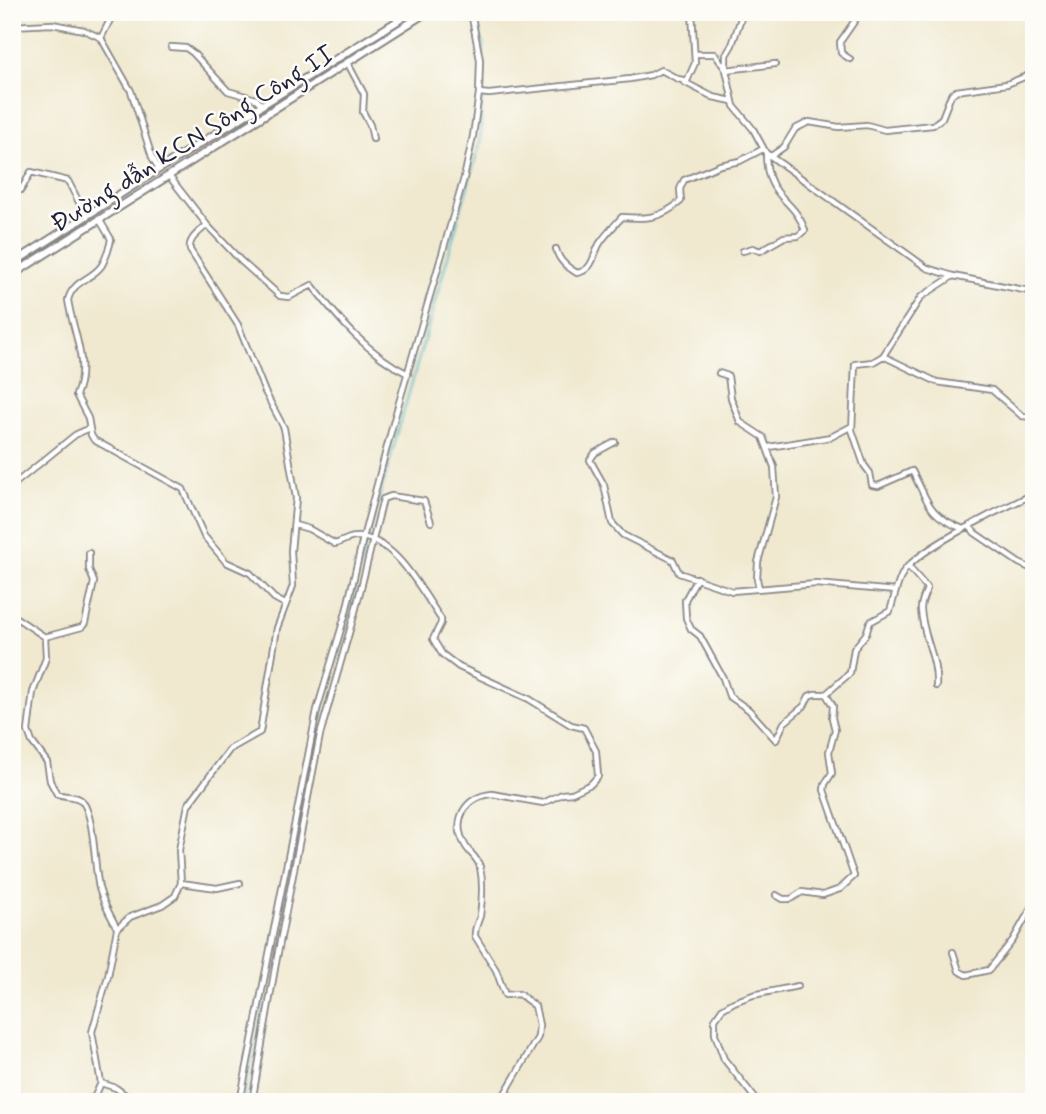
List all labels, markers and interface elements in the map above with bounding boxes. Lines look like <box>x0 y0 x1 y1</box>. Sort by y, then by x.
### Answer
street label: Đường dẫn KCN Sông Công II <box>45 38 343 244</box>

